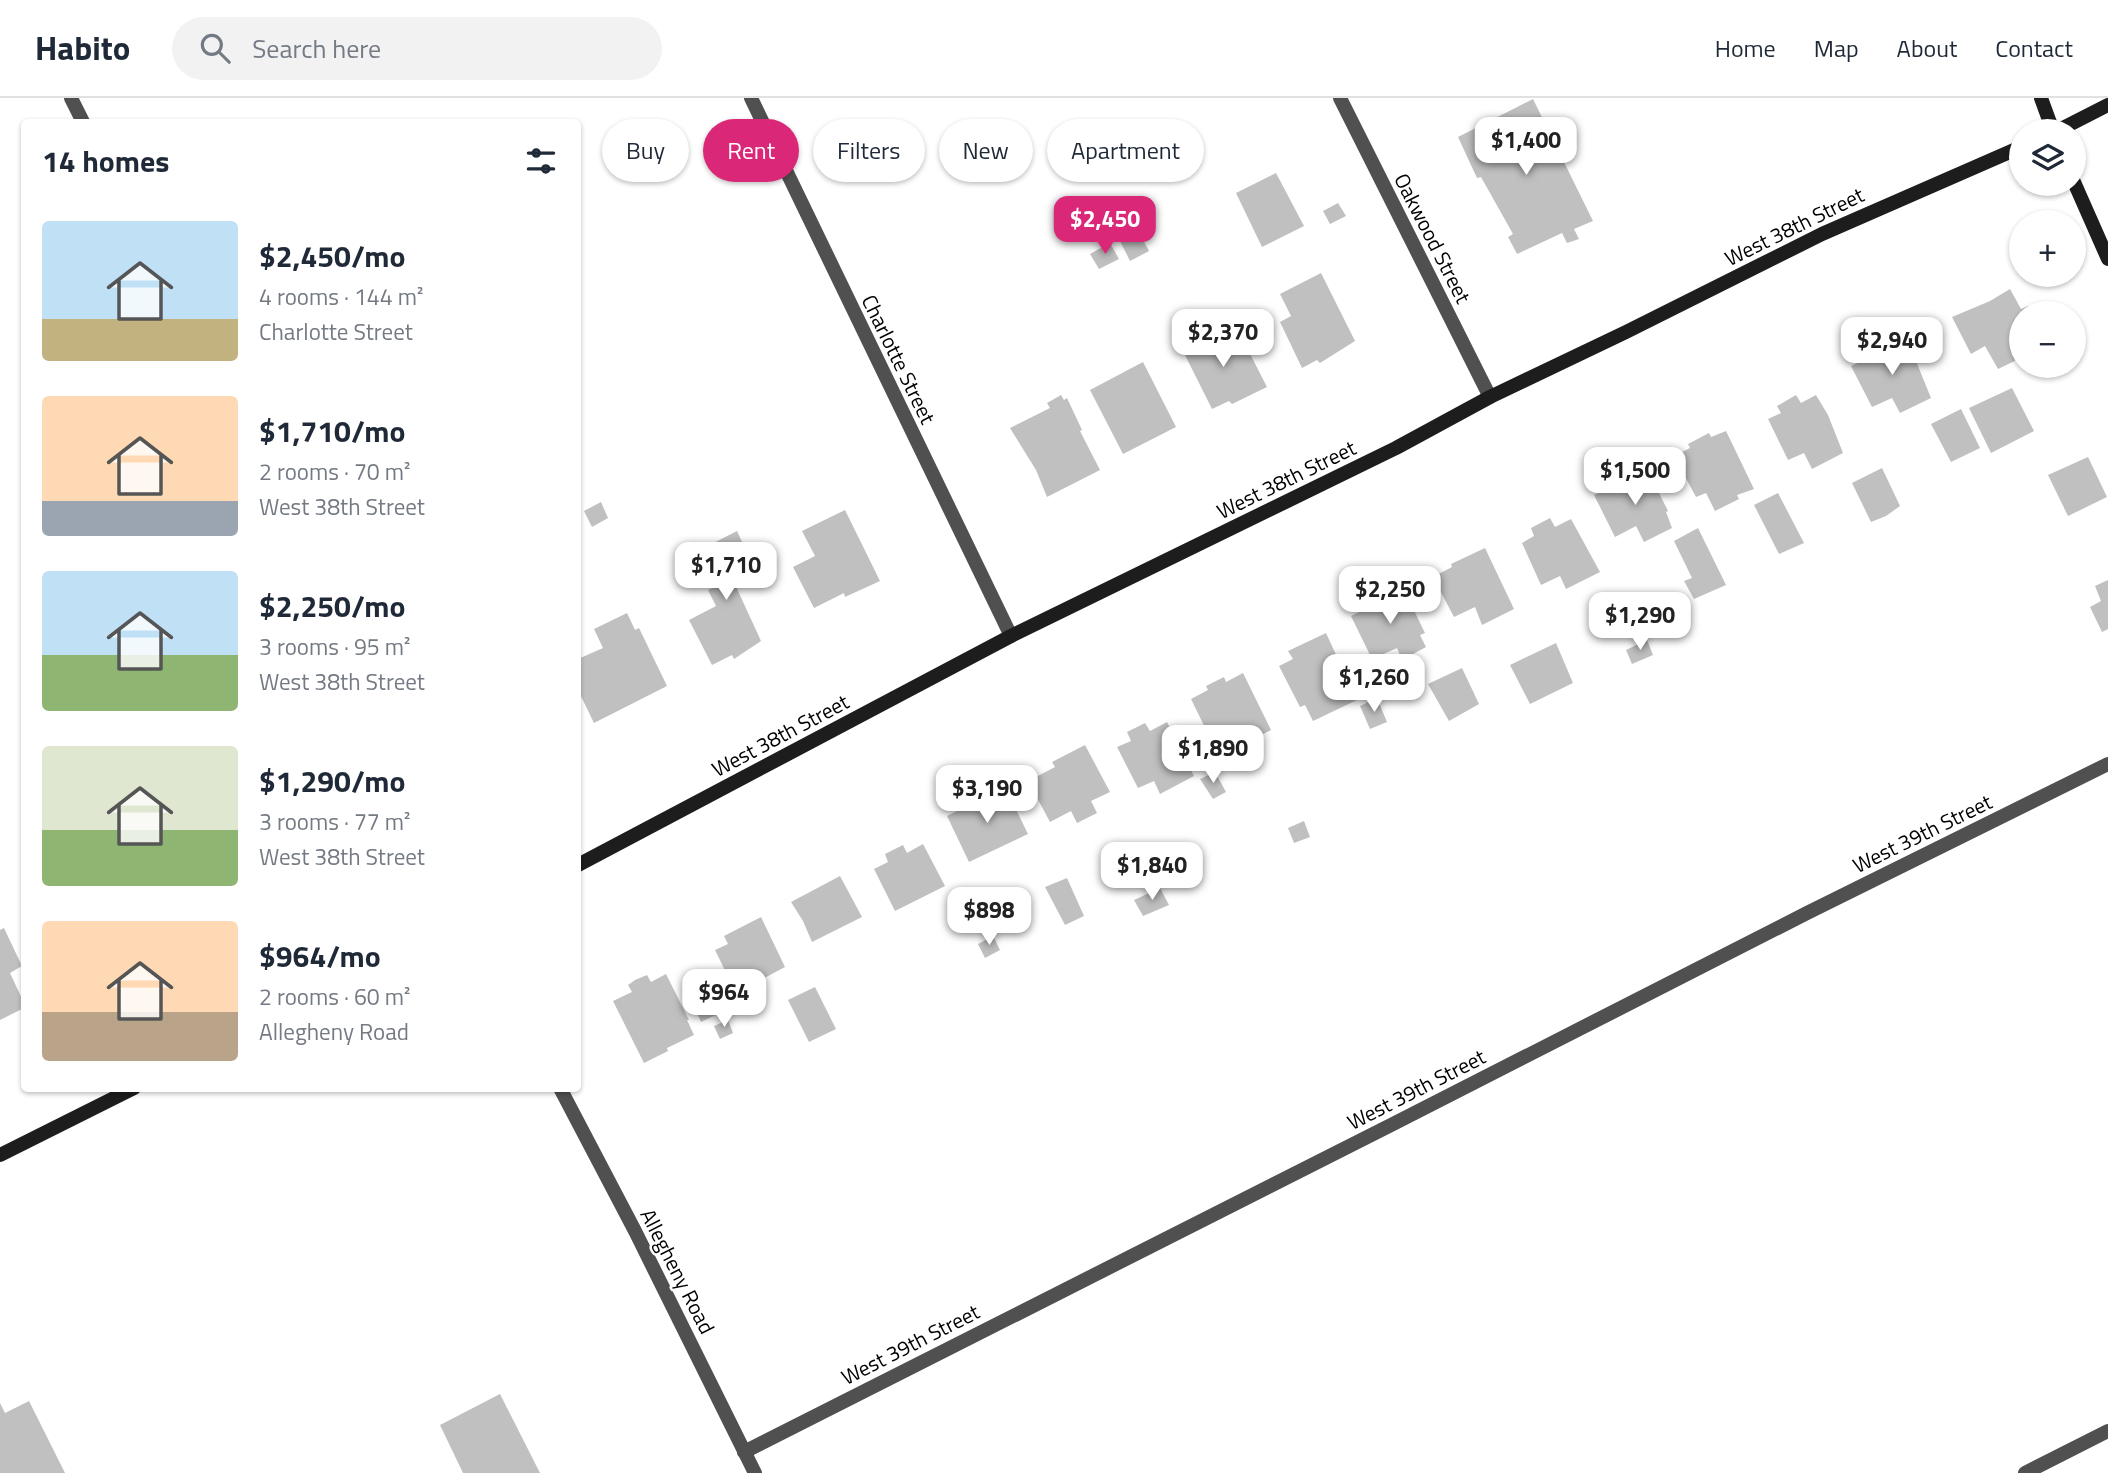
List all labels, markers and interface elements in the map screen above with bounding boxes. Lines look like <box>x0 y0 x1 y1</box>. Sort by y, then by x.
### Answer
search box <box>172 17 662 80</box>
text: Habito <box>35 23 130 73</box>
icon: search <box>196 29 234 67</box>
text: Search here <box>252 29 381 68</box>
text: Home <box>1715 30 1776 66</box>
text: Map <box>1814 30 1859 66</box>
text: About <box>1897 30 1957 66</box>
text: Contact <box>1995 30 2073 66</box>
pin: $1,400 <box>1469 118 1583 177</box>
chip: Buy <box>602 119 689 182</box>
chip: Rent <box>703 119 799 182</box>
chip: Filters <box>813 119 925 182</box>
chip: New <box>939 119 1033 182</box>
chip: Apartment <box>1047 119 1204 182</box>
map controls <box>2009 119 2086 378</box>
button: layers <box>2009 119 2086 196</box>
text: $1,400 <box>1491 122 1561 157</box>
text: 14 homes <box>42 138 169 184</box>
icon: filters <box>522 142 560 180</box>
street label: Oakwood Street <box>1386 167 1480 309</box>
street label: West 38th Street <box>1719 178 1870 274</box>
pin: $2,450 <box>1048 197 1162 256</box>
text: $2,450 <box>1070 201 1140 236</box>
button: + <box>2009 210 2086 287</box>
text: $2,450/mo <box>259 233 405 279</box>
icon: home <box>98 249 182 333</box>
text: 4 rooms · 144 m² <box>259 279 423 314</box>
street label: Charlotte Street <box>854 289 944 430</box>
button: − <box>2009 301 2086 378</box>
pin: $2,370 <box>1166 310 1280 369</box>
text: Charlotte Street <box>259 314 413 349</box>
text: $2,370 <box>1188 314 1258 349</box>
pin: $2,940 <box>1835 317 1949 377</box>
text: $2,940 <box>1857 322 1927 357</box>
text: $1,710/mo <box>259 408 405 454</box>
icon: home <box>98 424 182 508</box>
street label: West 38th Street <box>1211 431 1362 527</box>
pin: $1,500 <box>1578 448 1692 507</box>
text: $1,500 <box>1600 452 1670 487</box>
text: 2 rooms · 70 m² <box>259 454 410 489</box>
text: West 38th Street <box>259 489 425 524</box>
pin: $1,710 <box>669 542 783 602</box>
text: $1,710 <box>691 547 761 582</box>
pin: $2,250 <box>1333 566 1447 626</box>
text: $2,250 <box>1355 571 1425 606</box>
text: $2,250/mo <box>259 583 405 629</box>
pin: $1,290 <box>1583 592 1697 652</box>
text: $1,290 <box>1605 597 1675 632</box>
icon: home <box>98 599 182 683</box>
text: 3 rooms · 95 m² <box>259 629 410 664</box>
pin: $1,260 <box>1317 654 1431 714</box>
text: $1,260 <box>1339 659 1409 694</box>
text: West 38th Street <box>259 664 425 699</box>
street label: West 38th Street <box>706 685 855 785</box>
pin: $1,890 <box>1156 726 1270 785</box>
text: $1,890 <box>1178 730 1248 765</box>
text: $1,290/mo <box>259 758 405 804</box>
pin: $3,190 <box>930 766 1044 825</box>
text: $3,190 <box>952 770 1022 805</box>
icon: home <box>98 774 182 858</box>
street label: West 39th Street <box>1847 785 1998 881</box>
text: 3 rooms · 77 m² <box>259 804 410 839</box>
text: West 38th Street <box>259 839 425 874</box>
pin: $1,840 <box>1095 842 1209 902</box>
text: $1,840 <box>1117 847 1187 882</box>
pin: $898 <box>948 888 1030 947</box>
text: $898 <box>963 892 1015 927</box>
text: $964/mo <box>259 933 381 979</box>
icon: home <box>98 949 182 1033</box>
pin: $964 <box>683 970 765 1029</box>
text: $964 <box>698 974 750 1009</box>
text: 2 rooms · 60 m² <box>259 979 410 1014</box>
text: Allegheny Road <box>259 1014 409 1049</box>
street label: West 39th Street <box>1341 1040 1491 1138</box>
street label: Allegheny Road <box>633 1203 723 1339</box>
street label: West 39th Street <box>835 1295 985 1393</box>

